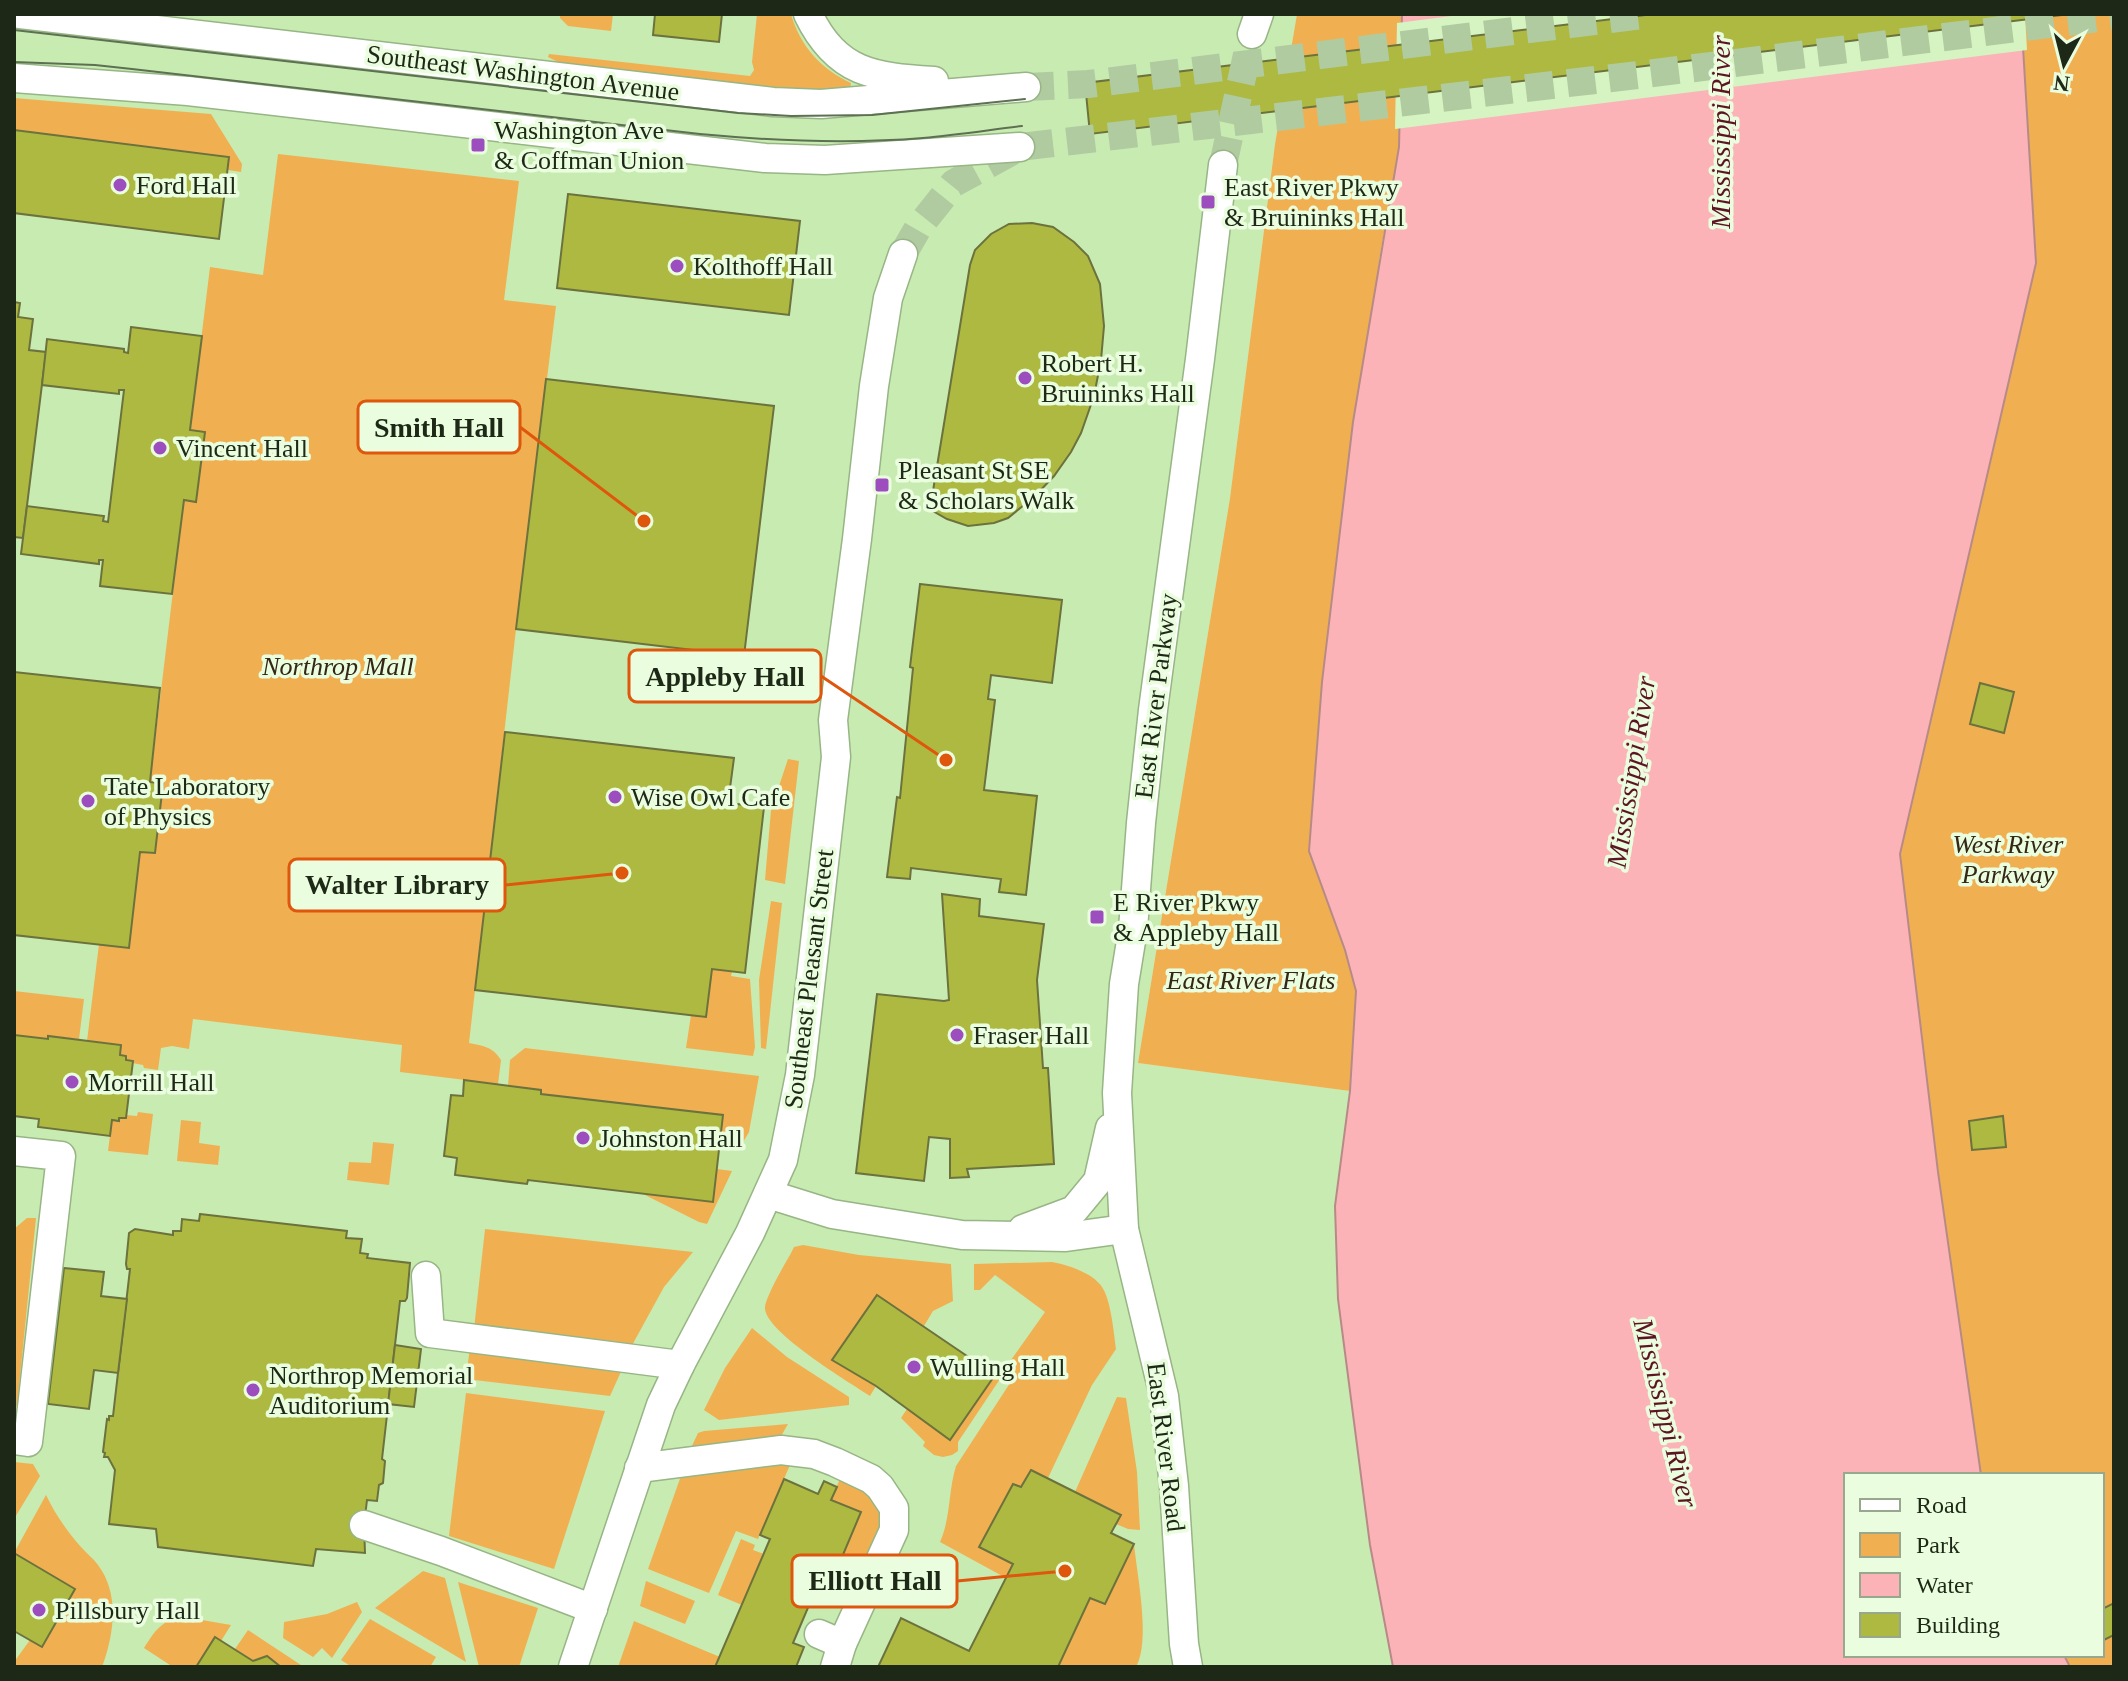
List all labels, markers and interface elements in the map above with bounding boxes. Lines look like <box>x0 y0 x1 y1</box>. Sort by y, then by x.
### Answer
north arrow <box>2024 24 2104 104</box>
water label: Mississippi River <box>1705 35 1736 230</box>
street label: Southeast Washington Avenue <box>365 39 681 107</box>
text: N <box>2052 70 2071 97</box>
place label: Washington Ave & Coffman Union <box>494 116 684 175</box>
marker: Washington Ave & Coffman Union <box>469 136 487 154</box>
place label: Ford Hall <box>136 171 236 200</box>
place label: East River Pkwy & Bruininks Hall <box>1224 173 1405 232</box>
marker: Ford Hall <box>111 176 129 194</box>
marker: East River Pkwy & Bruininks Hall <box>1199 193 1217 211</box>
place label: Kolthoff Hall <box>693 252 833 281</box>
marker: Kolthoff Hall <box>668 257 686 275</box>
place label: Robert H. Bruininks Hall <box>1041 349 1195 408</box>
marker: Robert H. Bruininks Hall <box>1016 369 1034 387</box>
callout: Smith Hall <box>358 401 520 453</box>
text: Smith Hall <box>374 412 504 443</box>
place label: Vincent Hall <box>176 434 308 463</box>
marker: Vincent Hall <box>151 439 169 457</box>
place label: Pleasant St SE & Scholars Walk <box>898 456 1075 515</box>
marker: Pleasant St SE & Scholars Walk <box>873 476 891 494</box>
street label: East River Parkway <box>1129 592 1183 800</box>
callout: Appleby Hall <box>629 650 821 702</box>
park label: Northrop Mall <box>261 652 414 681</box>
text: Appleby Hall <box>645 661 805 692</box>
water label: Mississippi River <box>1600 674 1661 871</box>
place label: Tate Laboratory of Physics <box>104 772 270 831</box>
place label: Wise Owl Cafe <box>631 783 790 812</box>
marker: Wise Owl Cafe <box>606 788 624 806</box>
marker: Tate Laboratory of Physics <box>79 792 97 810</box>
park label: West River Parkway <box>1953 830 2064 889</box>
street label: Southeast Pleasant Street <box>779 847 839 1110</box>
callout: Walter Library <box>289 859 505 911</box>
text: Walter Library <box>305 869 489 900</box>
place label: E River Pkwy & Appleby Hall <box>1113 888 1279 947</box>
marker: E River Pkwy & Appleby Hall <box>1088 908 1106 926</box>
park label: East River Flats <box>1166 966 1335 995</box>
place label: Fraser Hall <box>973 1021 1089 1050</box>
marker: Fraser Hall <box>948 1026 966 1044</box>
place label: Morrill Hall <box>88 1068 214 1097</box>
marker: Morrill Hall <box>63 1073 81 1091</box>
place label: Johnston Hall <box>599 1124 743 1153</box>
marker: Johnston Hall <box>574 1129 592 1147</box>
water label: Mississippi River <box>1627 1314 1704 1511</box>
place label: Wulling Hall <box>930 1353 1065 1382</box>
marker: Wulling Hall <box>905 1358 923 1376</box>
place label: Northrop Memorial Auditorium <box>269 1361 473 1420</box>
street label: East River Road <box>1141 1361 1191 1533</box>
marker: Northrop Memorial Auditorium <box>244 1381 262 1399</box>
legend <box>1844 1473 2104 1657</box>
text: Road <box>1916 1492 1967 1518</box>
text: Park <box>1916 1532 1960 1558</box>
callout: Elliott Hall <box>792 1555 957 1607</box>
text: Elliott Hall <box>809 1565 942 1596</box>
text: Water <box>1916 1572 1973 1598</box>
place label: Pillsbury Hall <box>55 1596 200 1625</box>
marker: Pillsbury Hall <box>30 1601 48 1619</box>
text: Building <box>1916 1612 2000 1638</box>

